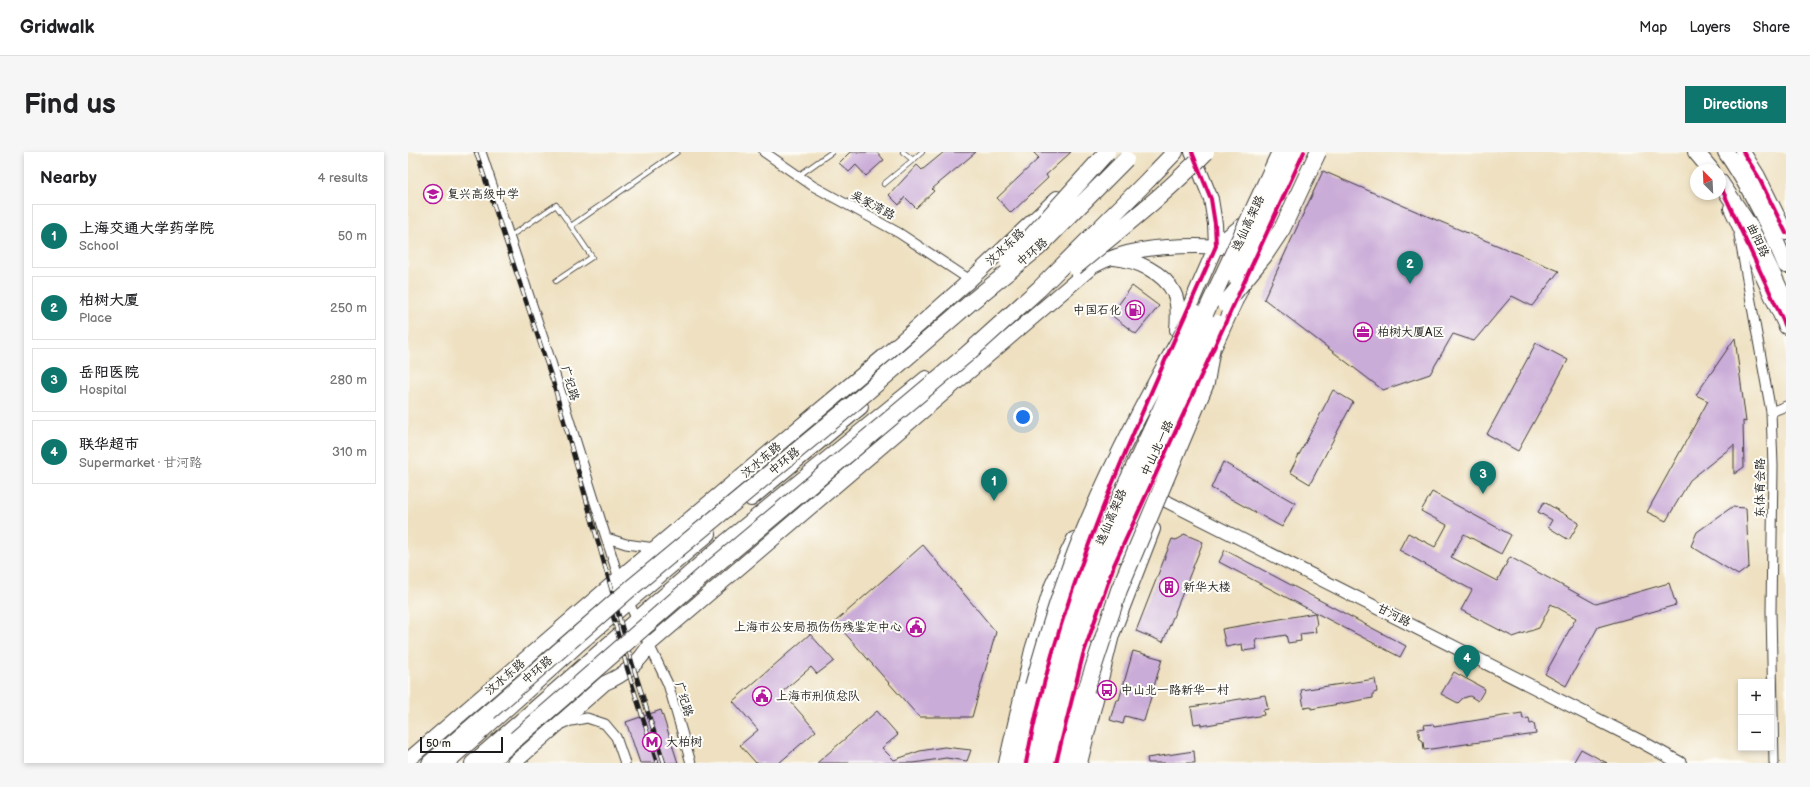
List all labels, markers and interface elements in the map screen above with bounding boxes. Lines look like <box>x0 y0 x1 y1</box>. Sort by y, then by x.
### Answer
text: Gridwalk <box>20 16 95 39</box>
text: Map <box>1639 19 1667 36</box>
text: Layers <box>1689 19 1731 36</box>
text: Share <box>1753 19 1790 36</box>
button: Directions <box>1685 86 1786 123</box>
text: Find us <box>24 88 116 121</box>
north arrow <box>1690 164 1726 200</box>
text: Nearby <box>40 168 97 188</box>
text: 4 results <box>318 170 368 186</box>
school or university icon: 复兴高级中学 <box>422 183 444 205</box>
place label: 复兴高级中学 <box>447 187 519 202</box>
street label: 吴家湾路 <box>848 188 897 223</box>
street label: 逸仙高架路 <box>1229 193 1268 254</box>
text: 上海交通大学药学院 <box>79 219 214 238</box>
street label: 曲阳路 <box>1743 221 1772 260</box>
street label: 汶水东路 <box>983 226 1028 269</box>
text: 1 <box>51 228 57 244</box>
text: 50 m <box>338 228 367 244</box>
street label: 中环路 <box>1014 235 1051 270</box>
text: School <box>79 238 119 254</box>
pin: 2 <box>1397 251 1423 284</box>
text: 柏树大厦 <box>79 291 139 310</box>
fuel station icon: 中国石化 <box>1124 299 1146 321</box>
text: 2 <box>50 300 58 316</box>
text: 250 m <box>330 300 367 316</box>
place label: 中国石化 <box>1073 303 1121 318</box>
text: Place <box>79 310 112 326</box>
office icon: 柏树大厦A区 <box>1352 321 1374 343</box>
place label: 柏树大厦A区 <box>1377 325 1444 340</box>
text: 岳阳医院 <box>79 363 139 382</box>
street label: 广纪路 <box>557 364 582 403</box>
text: 3 <box>50 372 58 388</box>
text: 280 m <box>330 372 367 388</box>
text: Hospital <box>79 382 127 398</box>
your location <box>1013 407 1033 427</box>
street label: 中山北一路 <box>1138 418 1177 479</box>
text: 联华超市 <box>79 435 139 454</box>
street label: 汶水东路 <box>738 439 785 482</box>
text: 4 <box>50 444 58 460</box>
text: 310 m <box>332 444 367 460</box>
street label: 中环路 <box>766 444 803 479</box>
text: Supermarket · 甘河路 <box>79 455 202 471</box>
street label: 东体育会路 <box>1753 458 1768 518</box>
pin: 3 <box>1470 461 1496 494</box>
pin: 1 <box>981 468 1007 501</box>
street label: 逸仙高架路 <box>1093 487 1130 548</box>
building icon: 新华大楼 <box>1158 576 1180 598</box>
place label: 新华大楼 <box>1183 580 1231 595</box>
street label: 甘河路 <box>1374 601 1413 630</box>
public building icon: 上海市公安局损伤伤残鉴定中心 <box>905 616 927 638</box>
place label: 上海市公安局损伤伤残鉴定中心 <box>734 620 902 635</box>
pin: 4 <box>1454 645 1480 678</box>
street label: 中环路 <box>519 653 556 688</box>
street label: 汶水东路 <box>482 656 528 699</box>
bus stop icon: 中山北一路新华一村 <box>1096 679 1118 701</box>
map controls <box>1738 679 1774 751</box>
button: + <box>1738 679 1774 715</box>
street label: 广纪路 <box>671 680 696 719</box>
place label: 中山北一路新华一村 <box>1121 683 1229 698</box>
public building icon: 上海市刑侦总队 <box>751 685 773 707</box>
place label: 上海市刑侦总队 <box>776 689 860 704</box>
button: − <box>1738 715 1774 751</box>
metro station icon: 大柏树 <box>641 731 663 753</box>
scale bar <box>420 735 503 754</box>
place label: 大柏树 <box>666 735 702 750</box>
text: 50 m <box>426 737 451 750</box>

